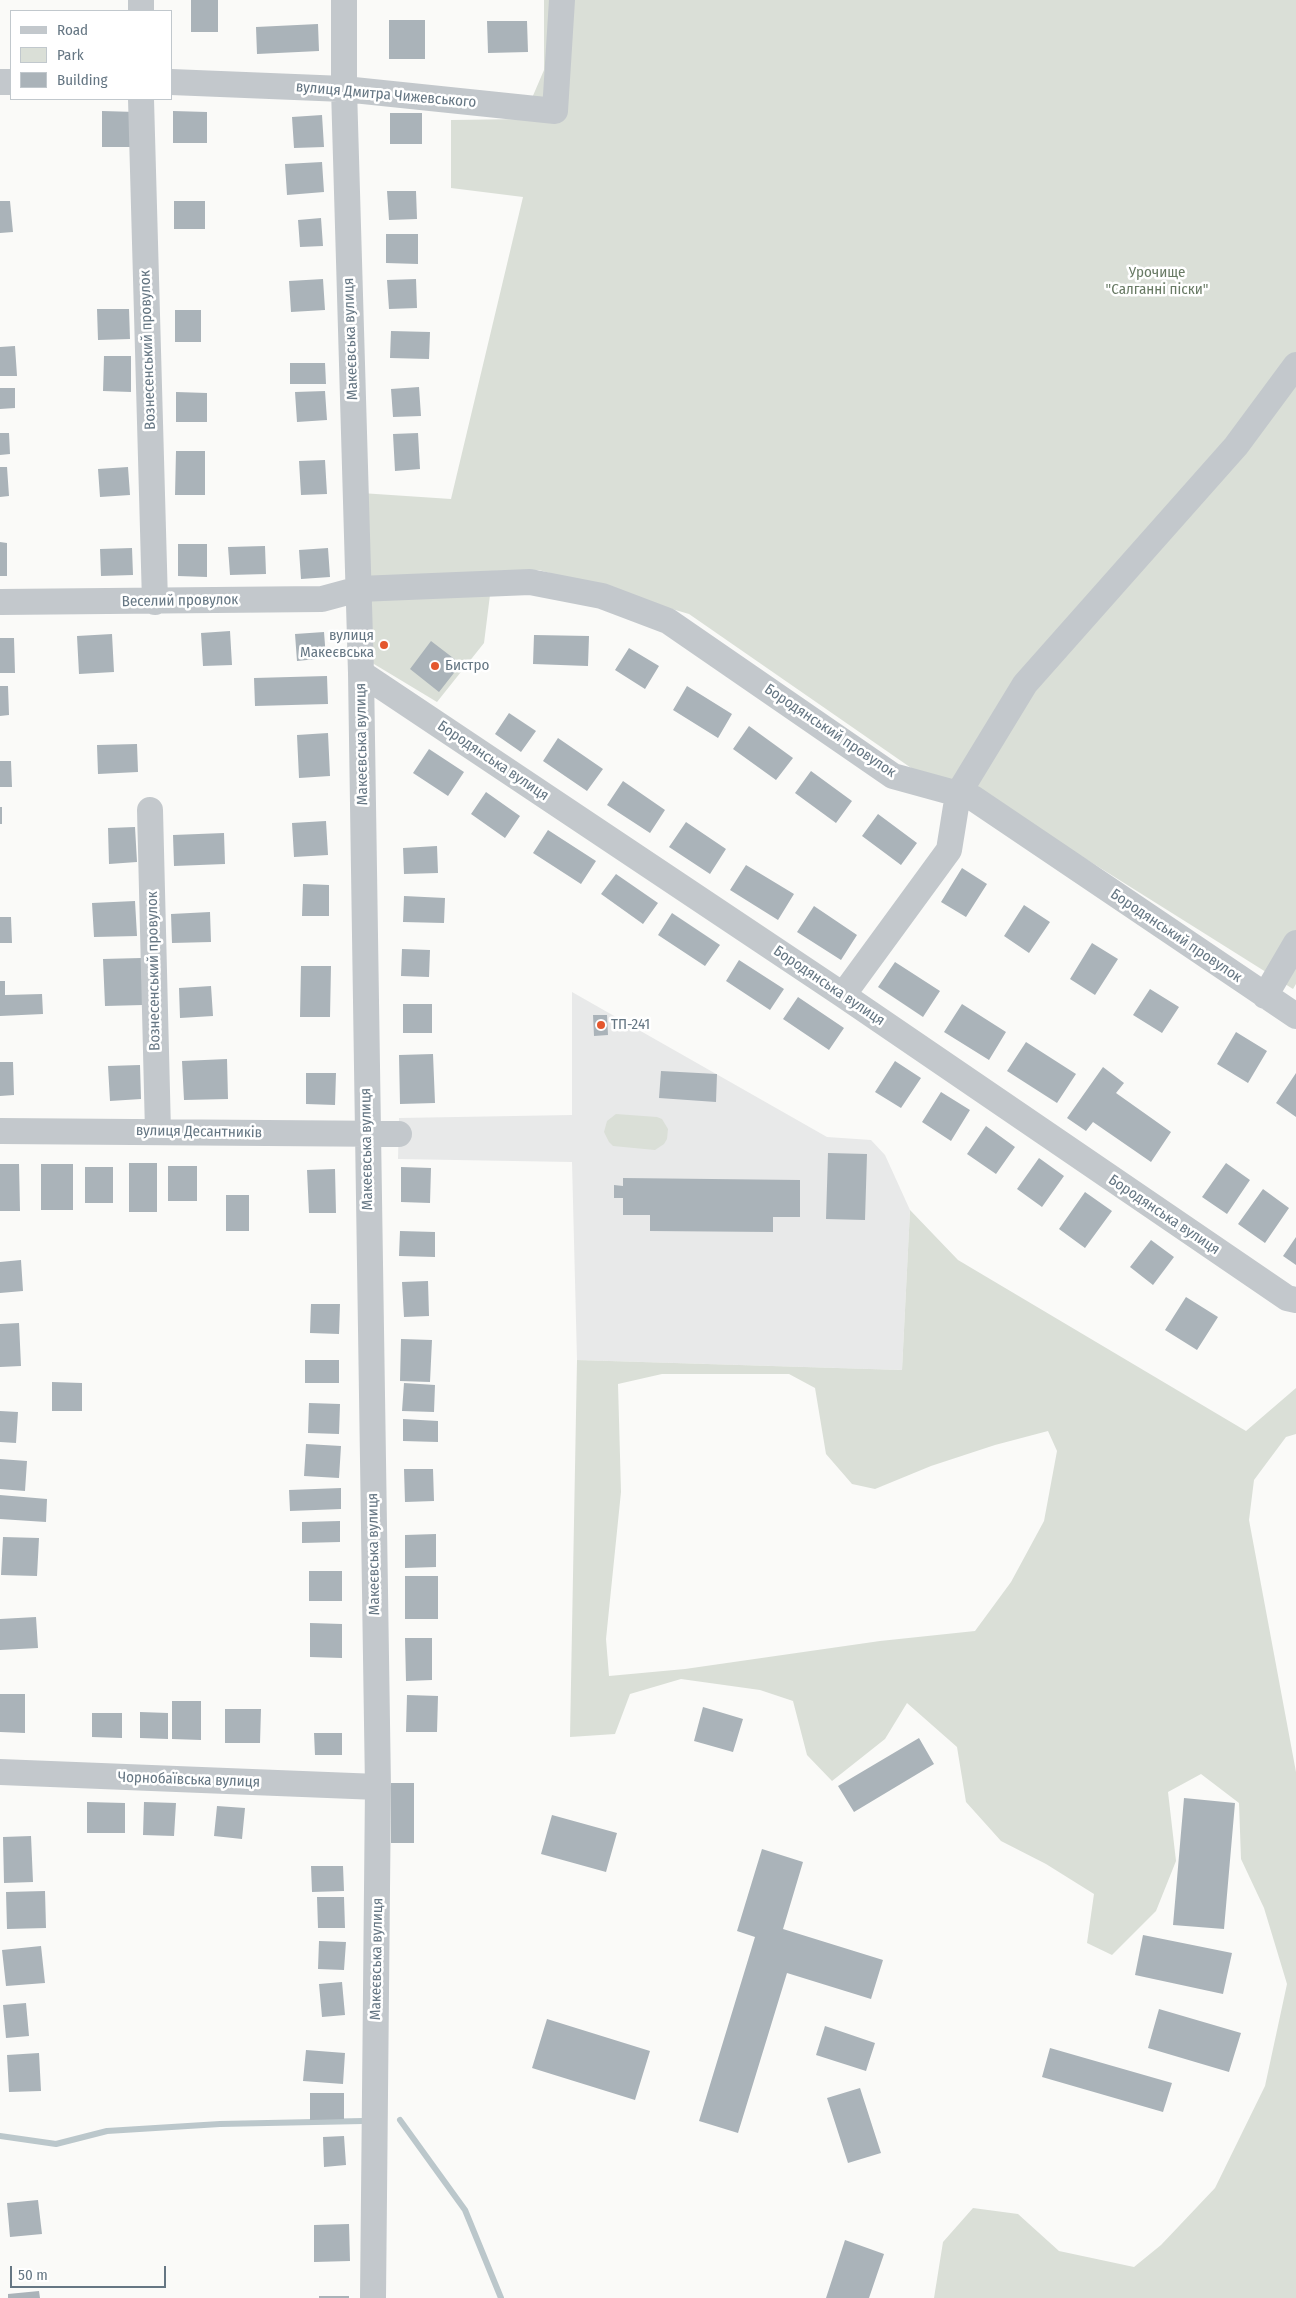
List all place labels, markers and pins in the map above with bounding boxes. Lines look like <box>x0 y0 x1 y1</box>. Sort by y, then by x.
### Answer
place label: вулиця Макеєвська <box>300 627 374 662</box>
marker: вулиця Макеєвська <box>378 639 390 651</box>
place label: Бистро <box>445 657 489 675</box>
marker: Бистро <box>429 660 441 672</box>
place label: ТП-241 <box>611 1016 650 1034</box>
marker: ТП-241 <box>595 1019 607 1031</box>

